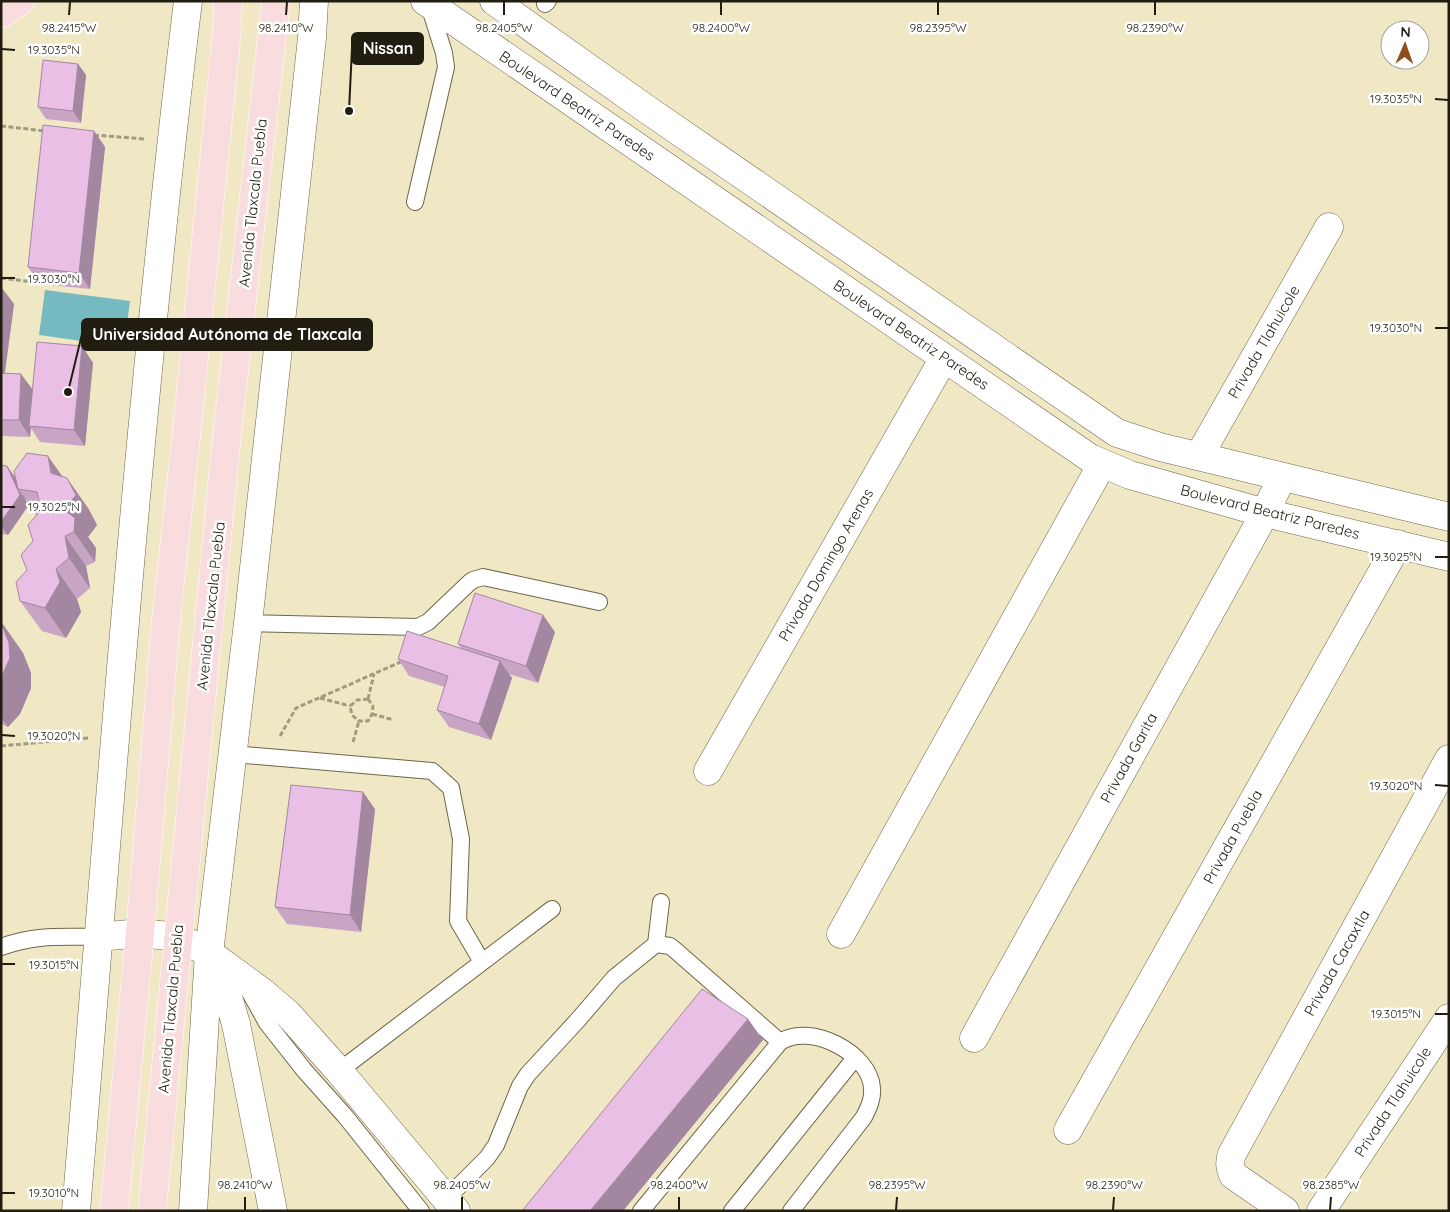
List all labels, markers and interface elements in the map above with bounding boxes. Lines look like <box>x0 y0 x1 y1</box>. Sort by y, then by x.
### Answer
text: 98.2415°W <box>42 20 97 35</box>
text: 98.2410°W <box>258 20 314 35</box>
text: 98.2405°W <box>475 20 533 35</box>
text: 98.2400°W <box>692 20 750 35</box>
text: 98.2395°W <box>909 20 967 35</box>
text: 98.2390°W <box>1126 20 1184 35</box>
north arrow <box>1380 20 1430 70</box>
text: N <box>1400 23 1411 41</box>
callout: Nissan <box>352 33 423 64</box>
text: Nissan <box>363 38 413 58</box>
text: 19.3035°N <box>28 42 80 57</box>
street label: Boulevard Beatriz Paredes <box>496 46 659 165</box>
text: 19.3035°N <box>1370 91 1422 106</box>
street label: Avenida Tlaxcala Puebla <box>234 118 271 288</box>
text: 19.3030°N <box>28 271 80 286</box>
street label: Boulevard Beatriz Paredes <box>830 275 993 394</box>
street label: Privada Tlahuicole <box>1223 282 1304 402</box>
callout: Universidad Autónoma de Tlaxcala <box>82 319 372 350</box>
text: 19.3030°N <box>1370 320 1422 335</box>
text: Universidad Autónoma de Tlaxcala <box>92 324 362 344</box>
street label: Boulevard Beatriz Paredes <box>1179 480 1362 543</box>
street label: Privada Domingo Arenas <box>774 485 877 645</box>
text: 19.3025°N <box>28 499 80 514</box>
street label: Avenida Tlaxcala Puebla <box>192 521 229 691</box>
text: 19.3025°N <box>1370 549 1422 564</box>
street label: Privada Garita <box>1096 709 1161 806</box>
text: 19.3020°N <box>28 728 80 743</box>
text: 19.3020°N <box>1370 778 1422 793</box>
street label: Privada Puebla <box>1199 786 1266 887</box>
street label: Privada Cacaxtla <box>1300 906 1374 1019</box>
street label: Avenida Tlaxcala Puebla <box>154 924 187 1094</box>
text: 19.3015°N <box>29 957 79 972</box>
text: 19.3015°N <box>1371 1006 1421 1021</box>
street label: Privada Tlahuicole <box>1350 1043 1435 1160</box>
text: 98.2410°W <box>217 1177 273 1192</box>
text: 98.2405°W <box>433 1177 491 1192</box>
text: 98.2400°W <box>650 1177 708 1192</box>
text: 98.2395°W <box>868 1177 926 1192</box>
text: 98.2390°W <box>1085 1177 1143 1192</box>
text: 98.2385°W <box>1303 1177 1360 1192</box>
text: 19.3010°N <box>29 1185 79 1200</box>

